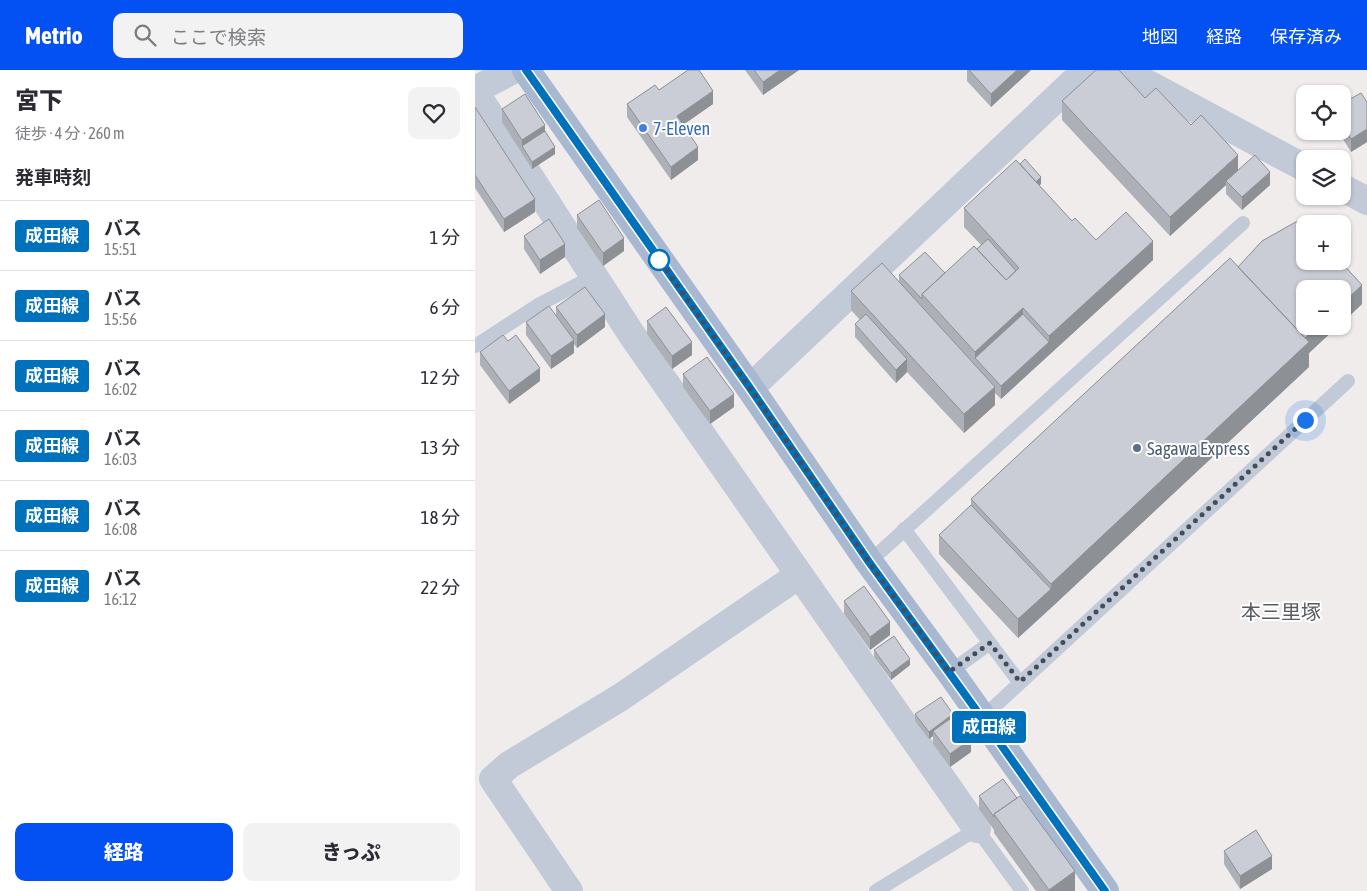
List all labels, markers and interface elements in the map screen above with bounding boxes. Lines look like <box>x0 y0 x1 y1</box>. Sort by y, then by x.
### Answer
search box <box>113 13 463 58</box>
icon: search <box>131 21 159 49</box>
text: Metrio <box>25 22 83 49</box>
text: ここで検索 <box>171 26 266 48</box>
text: 地図 <box>1142 26 1178 47</box>
text: 経路 <box>1206 26 1242 47</box>
text: 保存済み <box>1270 26 1342 47</box>
map controls <box>1296 85 1351 335</box>
button: locate <box>1296 85 1351 140</box>
text: 宮下 <box>15 87 63 114</box>
button: heart <box>408 87 460 139</box>
place label: 7-Eleven <box>653 118 710 139</box>
marker: 7-Eleven <box>637 122 649 134</box>
text: 徒歩 · 4 分 · 260 m <box>15 124 125 142</box>
button: layers <box>1296 150 1351 205</box>
text: 発車時刻 <box>15 166 91 188</box>
button: + <box>1296 215 1351 270</box>
text: バス <box>104 217 142 239</box>
text: 成田線 <box>25 225 79 246</box>
text: 1 分 <box>429 226 460 248</box>
text: 15:51 <box>104 240 137 258</box>
unlabelled marker <box>648 249 670 271</box>
button: − <box>1296 280 1351 335</box>
text: バス <box>104 287 142 309</box>
text: 成田線 <box>25 295 79 316</box>
text: 6 分 <box>429 296 460 318</box>
text: 15:56 <box>104 310 137 328</box>
text: バス <box>104 357 142 379</box>
text: 成田線 <box>25 365 79 386</box>
text: 12 分 <box>421 366 460 388</box>
text: 16:02 <box>104 380 137 398</box>
your location <box>1293 408 1318 433</box>
text: バス <box>104 427 142 449</box>
text: 成田線 <box>25 435 79 456</box>
text: 13 分 <box>421 436 460 458</box>
place label: Sagawa Express <box>1147 438 1250 459</box>
marker: Sagawa Express <box>1131 442 1143 454</box>
text: 16:03 <box>104 450 137 468</box>
text: バス <box>104 497 142 519</box>
text: 成田線 <box>25 505 79 526</box>
text: 18 分 <box>421 506 460 528</box>
text: 16:08 <box>104 520 137 538</box>
text: バス <box>104 567 142 589</box>
text: 成田線 <box>25 575 79 596</box>
text: 22 分 <box>421 576 460 598</box>
text: 16:12 <box>104 590 137 608</box>
district label: 本三里塚 <box>1241 600 1321 623</box>
line badge: 成田線 <box>960 711 1018 743</box>
text: 成田線 <box>962 716 1016 737</box>
button: 経路 <box>15 823 233 881</box>
button: きっぷ <box>243 823 460 881</box>

